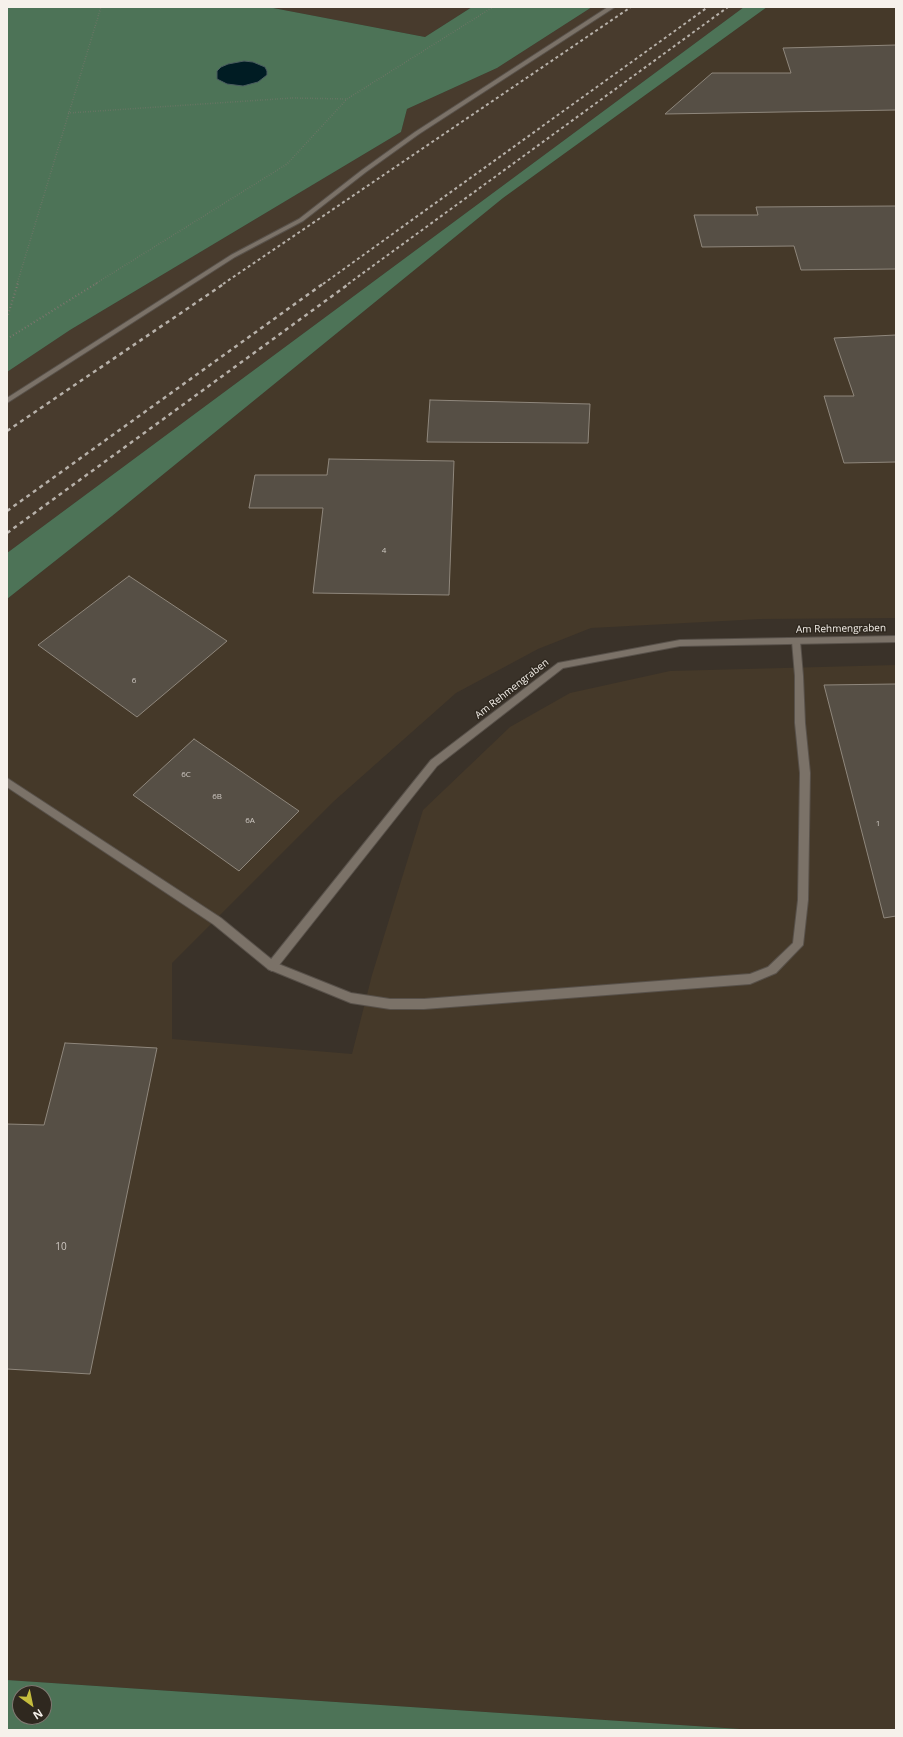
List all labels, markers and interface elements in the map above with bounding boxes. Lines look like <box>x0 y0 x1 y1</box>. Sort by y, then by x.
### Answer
house number: 4 <box>382 546 386 556</box>
street label: Am Rehmengraben <box>796 622 886 636</box>
street label: Am Rehmengraben <box>473 657 551 721</box>
house number: 6 <box>132 676 136 686</box>
house number: 6C <box>181 770 191 780</box>
house number: 6B <box>212 792 222 802</box>
house number: 6A <box>245 816 255 826</box>
house number: 1 <box>876 819 880 829</box>
house number: 10 <box>55 1241 67 1253</box>
north arrow <box>12 1685 52 1725</box>
text: N <box>30 1706 46 1723</box>

